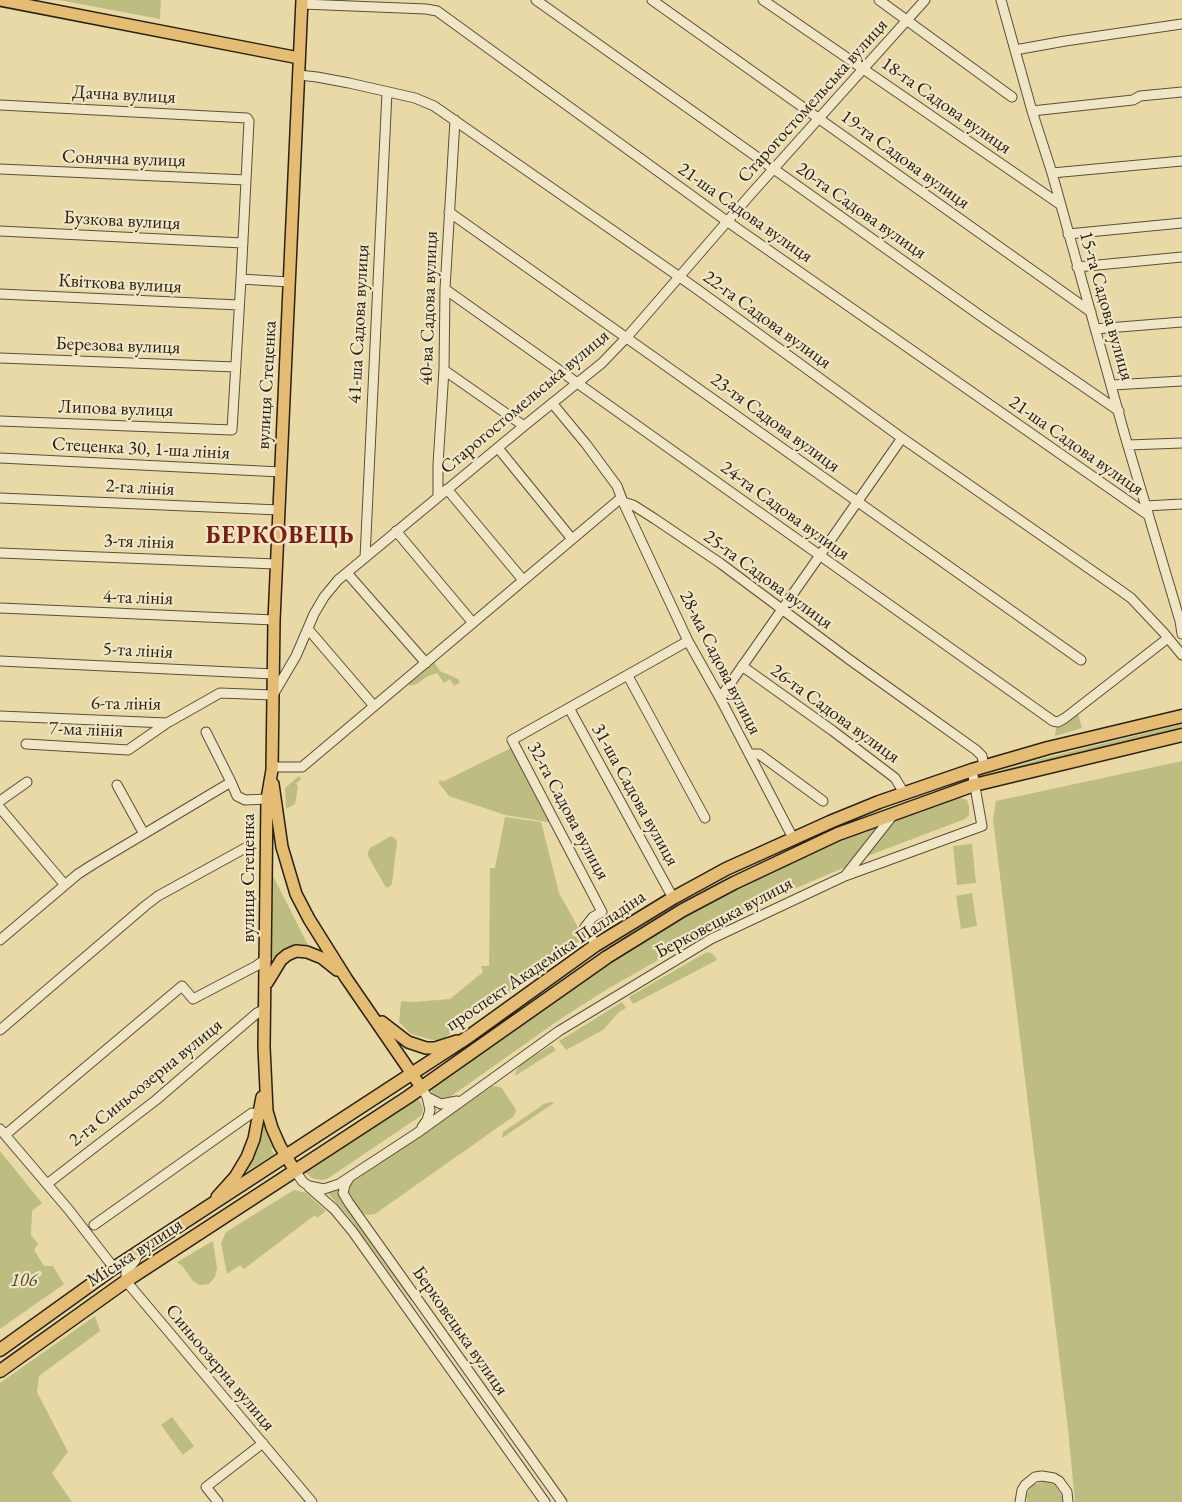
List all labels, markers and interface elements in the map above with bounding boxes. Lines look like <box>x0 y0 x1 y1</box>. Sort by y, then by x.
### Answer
street label: Старогостомельська вулиця <box>733 14 893 188</box>
street label: 18-та Садова вулиця <box>876 52 1016 160</box>
street label: Дачна вулиця <box>72 81 176 109</box>
street label: 19-та Садова вулиця <box>836 105 974 215</box>
street label: Сонячна вулиця <box>62 145 186 173</box>
street label: 20-та Садова вулиця <box>791 157 931 265</box>
street label: 21-ша Садова вулиця <box>673 158 817 268</box>
street label: Бузкова вулиця <box>63 207 181 235</box>
street label: 15-та Садова вулиця <box>1074 229 1138 383</box>
street label: 40-ва Садова вулиця <box>415 230 443 386</box>
street label: 41-ша Садова вулиця <box>343 244 375 404</box>
street label: 22-га Садова вулиця <box>698 266 836 374</box>
street label: Квіткова вулиця <box>58 269 182 299</box>
street label: вулиця Стеценка <box>252 320 282 450</box>
street label: Старогостомельська вулиця <box>436 325 614 479</box>
street label: Березова вулиця <box>55 332 181 360</box>
street label: 23-тя Садова вулиця <box>706 368 844 478</box>
street label: 21-ша Садова вулиця <box>1004 391 1148 501</box>
street label: Липова вулиця <box>58 396 174 422</box>
street label: Стеценка 30, 1-ша лінія <box>52 433 230 465</box>
street label: 24-та Садова вулиця <box>716 456 854 566</box>
street label: 2-га лінія <box>105 475 175 501</box>
district label: БЕРКОВЕЦЬ <box>204 522 356 550</box>
street label: 25-та Садова вулиця <box>699 525 837 635</box>
street label: 3-тя лінія <box>103 529 175 555</box>
street label: 4-та лінія <box>102 585 174 611</box>
street label: 28-ма Садова вулиця <box>674 587 766 739</box>
street label: 5-та лінія <box>102 638 174 664</box>
street label: 26-та Садова вулиця <box>766 659 904 769</box>
street label: 6-та лінія <box>91 692 161 716</box>
street label: 7-ма лінія <box>48 717 124 743</box>
street label: 31-ша Садова вулиця <box>586 720 684 870</box>
street label: 32-га Садова вулиця <box>522 738 614 884</box>
street label: вулиця Стеценка <box>238 814 260 942</box>
street label: Берковецька вулиця <box>651 872 797 964</box>
street label: проспект Академіка Палладіна <box>442 886 650 1036</box>
street label: 2-га Синьоозерна вулиця <box>65 1014 227 1152</box>
street label: Міська вулиця <box>83 1214 187 1292</box>
street label: Берковецька вулиця <box>407 1262 513 1400</box>
park label: 106 <box>10 1270 38 1292</box>
street label: Синьоозерна вулиця <box>160 1300 280 1436</box>

